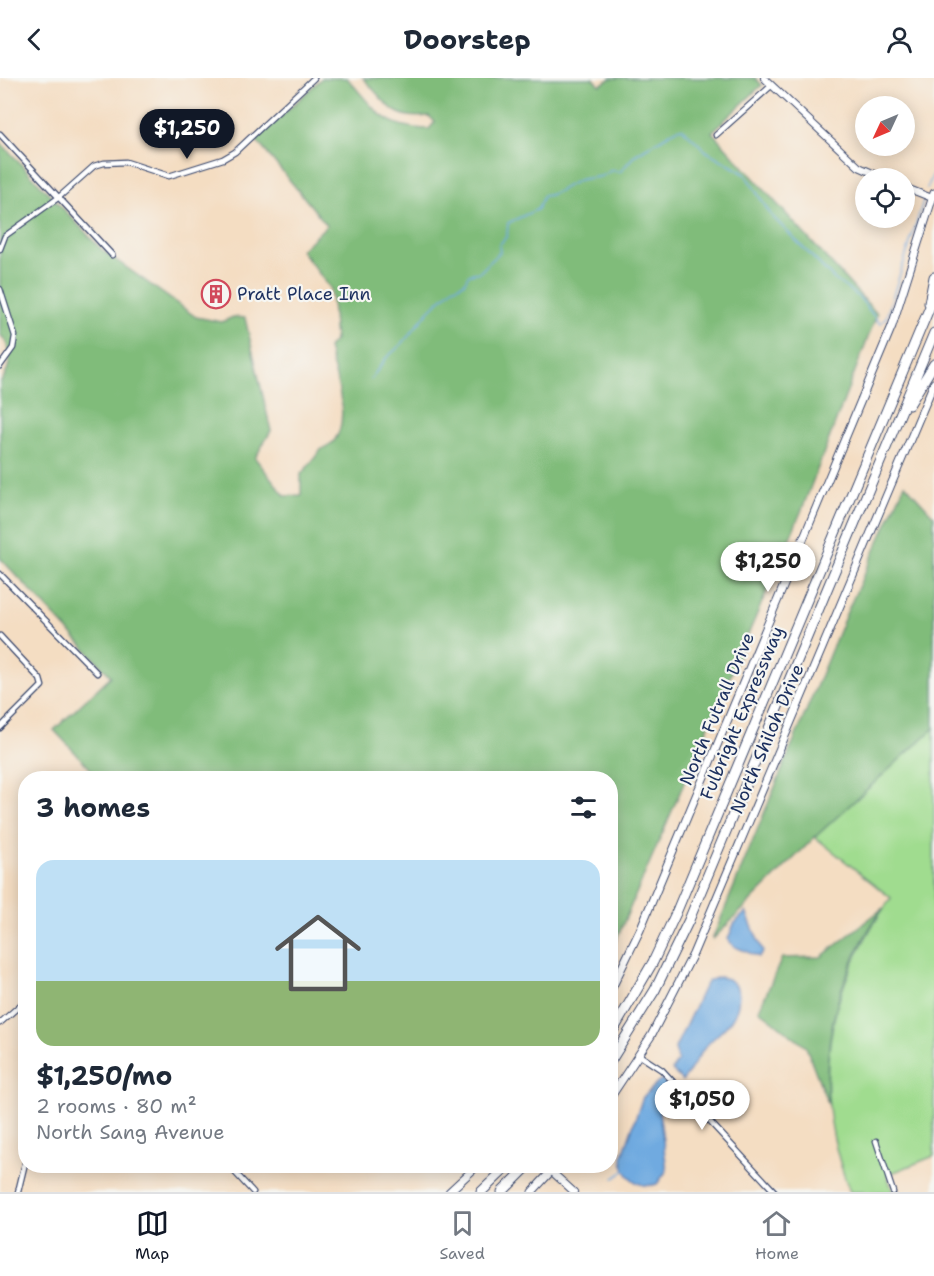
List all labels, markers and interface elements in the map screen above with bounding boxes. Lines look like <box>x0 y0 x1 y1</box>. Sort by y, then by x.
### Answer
text: Doorstep <box>403 21 531 58</box>
icon: back <box>18 23 51 56</box>
icon: person <box>883 23 916 56</box>
north arrow <box>855 96 915 156</box>
map controls <box>855 96 915 228</box>
pin: $1,250 <box>138 109 236 160</box>
text: $1,250 <box>154 115 220 141</box>
button: locate <box>855 168 915 228</box>
building icon: Pratt Place Inn <box>200 278 232 310</box>
place label: Pratt Place Inn <box>237 282 371 306</box>
pin: $1,250 <box>719 542 817 593</box>
text: $1,250 <box>735 548 801 574</box>
street label: Fulbright Expressway <box>695 623 789 803</box>
street label: North Futrall Drive <box>674 629 760 789</box>
street label: North Shiloh Drive <box>725 660 809 818</box>
text: 3 homes <box>36 790 150 825</box>
icon: filters <box>567 791 600 824</box>
icon: home <box>264 899 372 1007</box>
text: $1,250/mo <box>36 1058 172 1093</box>
pin: $1,050 <box>653 1080 751 1131</box>
text: $1,050 <box>669 1086 735 1112</box>
text: 2 rooms · 80 m² <box>36 1093 197 1119</box>
text: North Sang Avenue <box>36 1119 224 1145</box>
tab: Map <box>135 1207 169 1264</box>
tab: Saved <box>439 1207 485 1264</box>
tab: Home <box>755 1207 799 1264</box>

